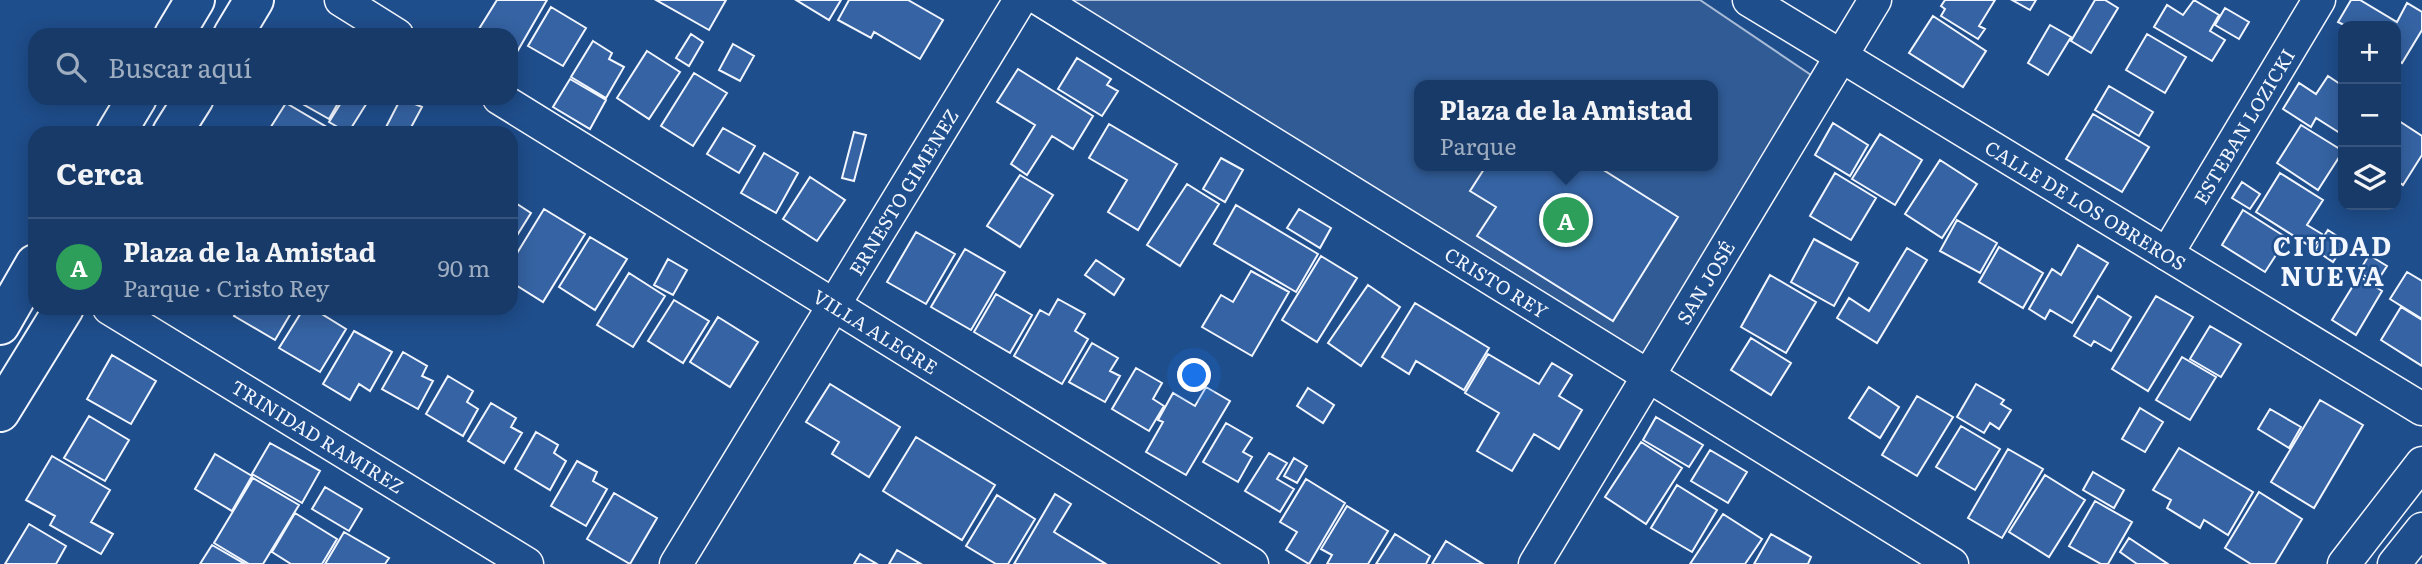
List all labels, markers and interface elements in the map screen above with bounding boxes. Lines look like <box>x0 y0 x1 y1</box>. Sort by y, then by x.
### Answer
map controls <box>2338 21 2401 210</box>
button: + <box>2338 21 2401 84</box>
search box <box>28 28 518 105</box>
street label: ESTEBAN LOZICKI <box>2186 43 2301 209</box>
text: Buscar aquí <box>108 47 252 86</box>
icon: search <box>52 48 90 86</box>
popup <box>1414 80 1718 171</box>
button: − <box>2338 84 2401 147</box>
text: Plaza de la Amistad <box>1440 89 1692 128</box>
street label: ERNESTO GIMENEZ <box>841 103 965 280</box>
text: Parque <box>1440 128 1516 162</box>
street label: CALLE DE LOS OBREROS <box>1980 133 2192 277</box>
button: layers <box>2338 147 2401 210</box>
text: Cerca <box>56 150 143 194</box>
pin: A <box>1543 194 1589 246</box>
district label: CIUDAD NUEVA <box>2273 225 2393 294</box>
text: Plaza de la Amistad <box>123 231 376 270</box>
street label: SAN JOSÉ <box>1669 235 1741 329</box>
street label: CRISTO REY <box>1440 239 1554 325</box>
text: A <box>70 250 88 284</box>
text: 90 m <box>438 250 490 284</box>
text: Parque · Cristo Rey <box>123 270 329 304</box>
street label: VILLA ALEGRE <box>808 282 944 380</box>
your location <box>1177 358 1211 392</box>
street label: TRINIDAD RAMIREZ <box>226 372 410 500</box>

